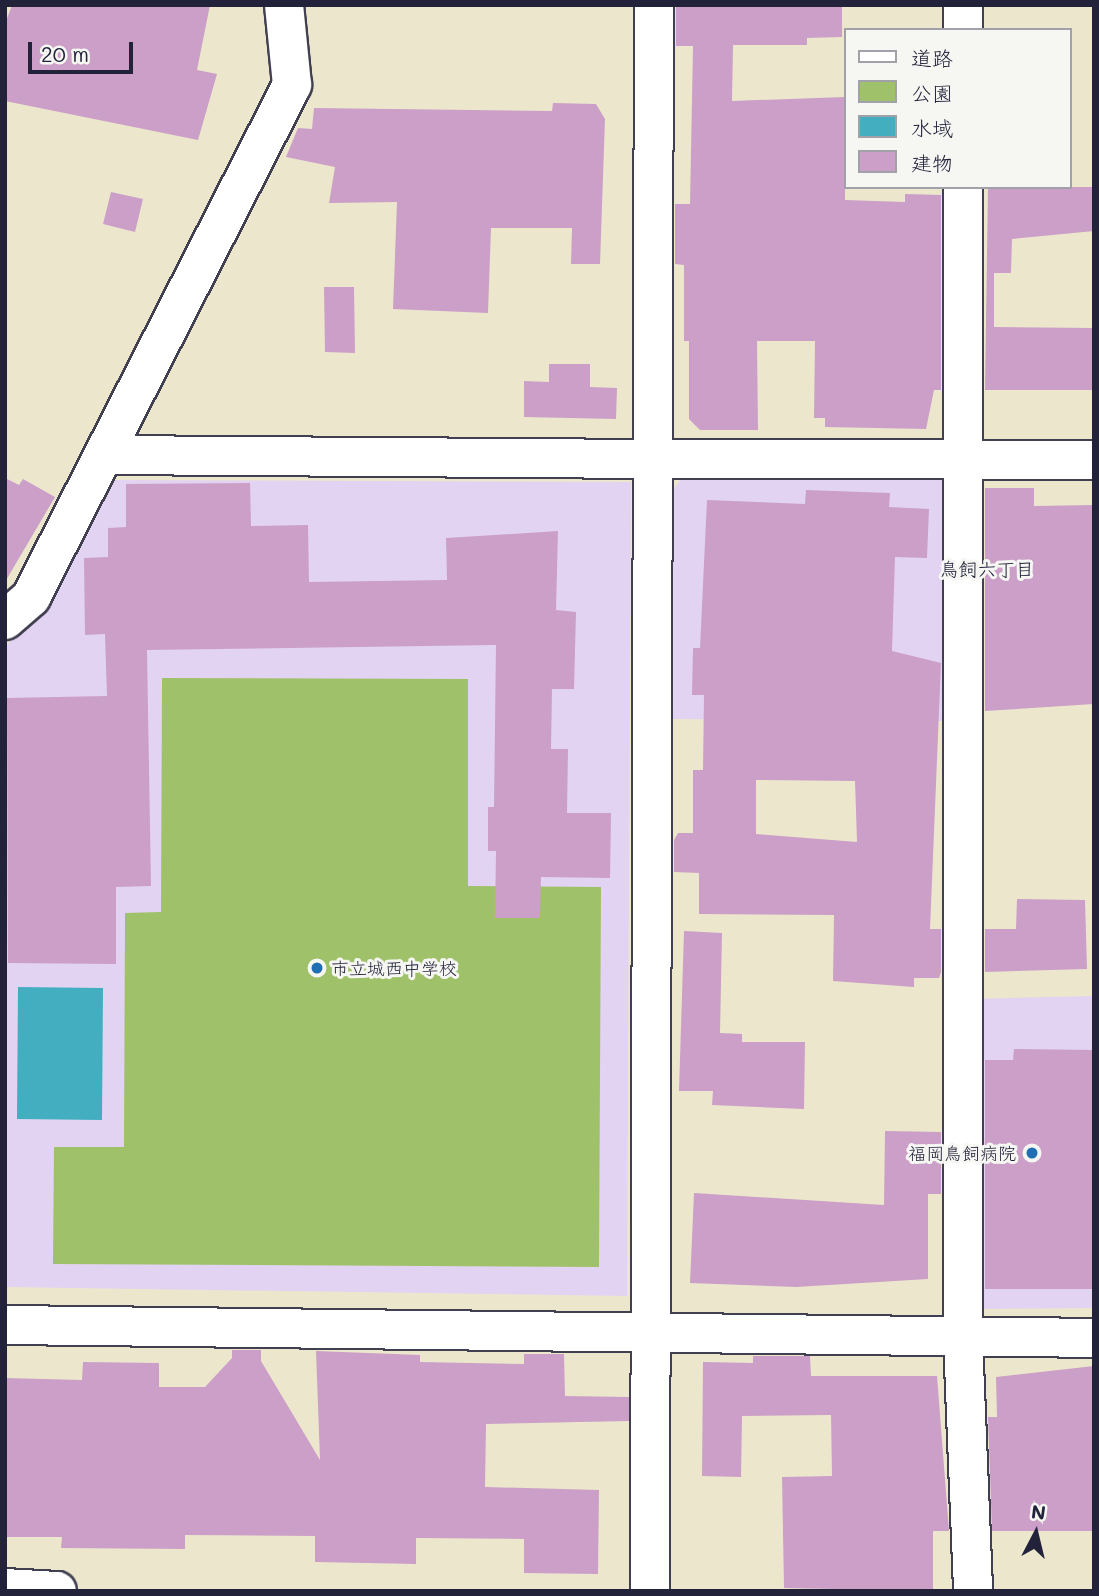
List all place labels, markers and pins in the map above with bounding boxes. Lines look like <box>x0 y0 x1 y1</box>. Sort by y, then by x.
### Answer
place label: 市立城西中学校 <box>331 957 457 979</box>
marker: 市立城西中学校 <box>309 960 325 976</box>
place label: 福岡鳥飼病院 <box>908 1142 1016 1164</box>
marker: 福岡鳥飼病院 <box>1022 1143 1042 1163</box>

